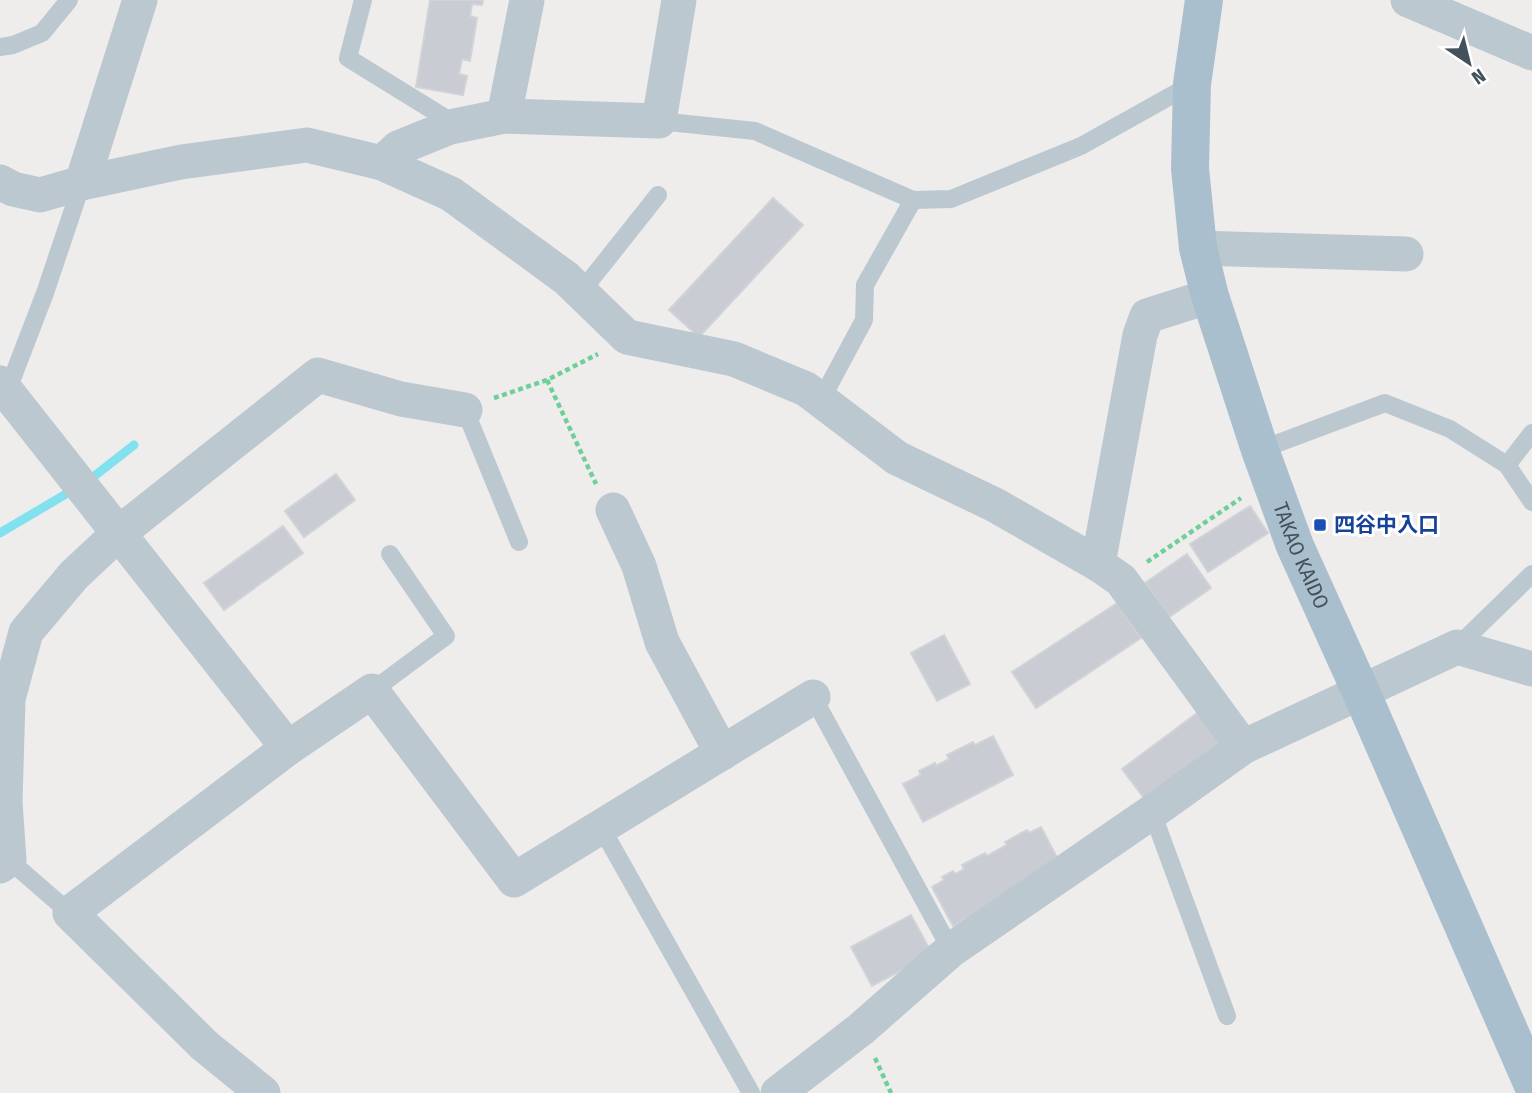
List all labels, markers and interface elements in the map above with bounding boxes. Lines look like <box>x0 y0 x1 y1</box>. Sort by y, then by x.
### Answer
north arrow <box>1434 28 1504 98</box>
text: N <box>1467 64 1490 89</box>
street label: TAKAO KAIDO <box>1267 499 1335 613</box>
place label: 四谷中入口 <box>1334 512 1439 538</box>
marker: 四谷中入口 <box>1312 517 1328 533</box>

